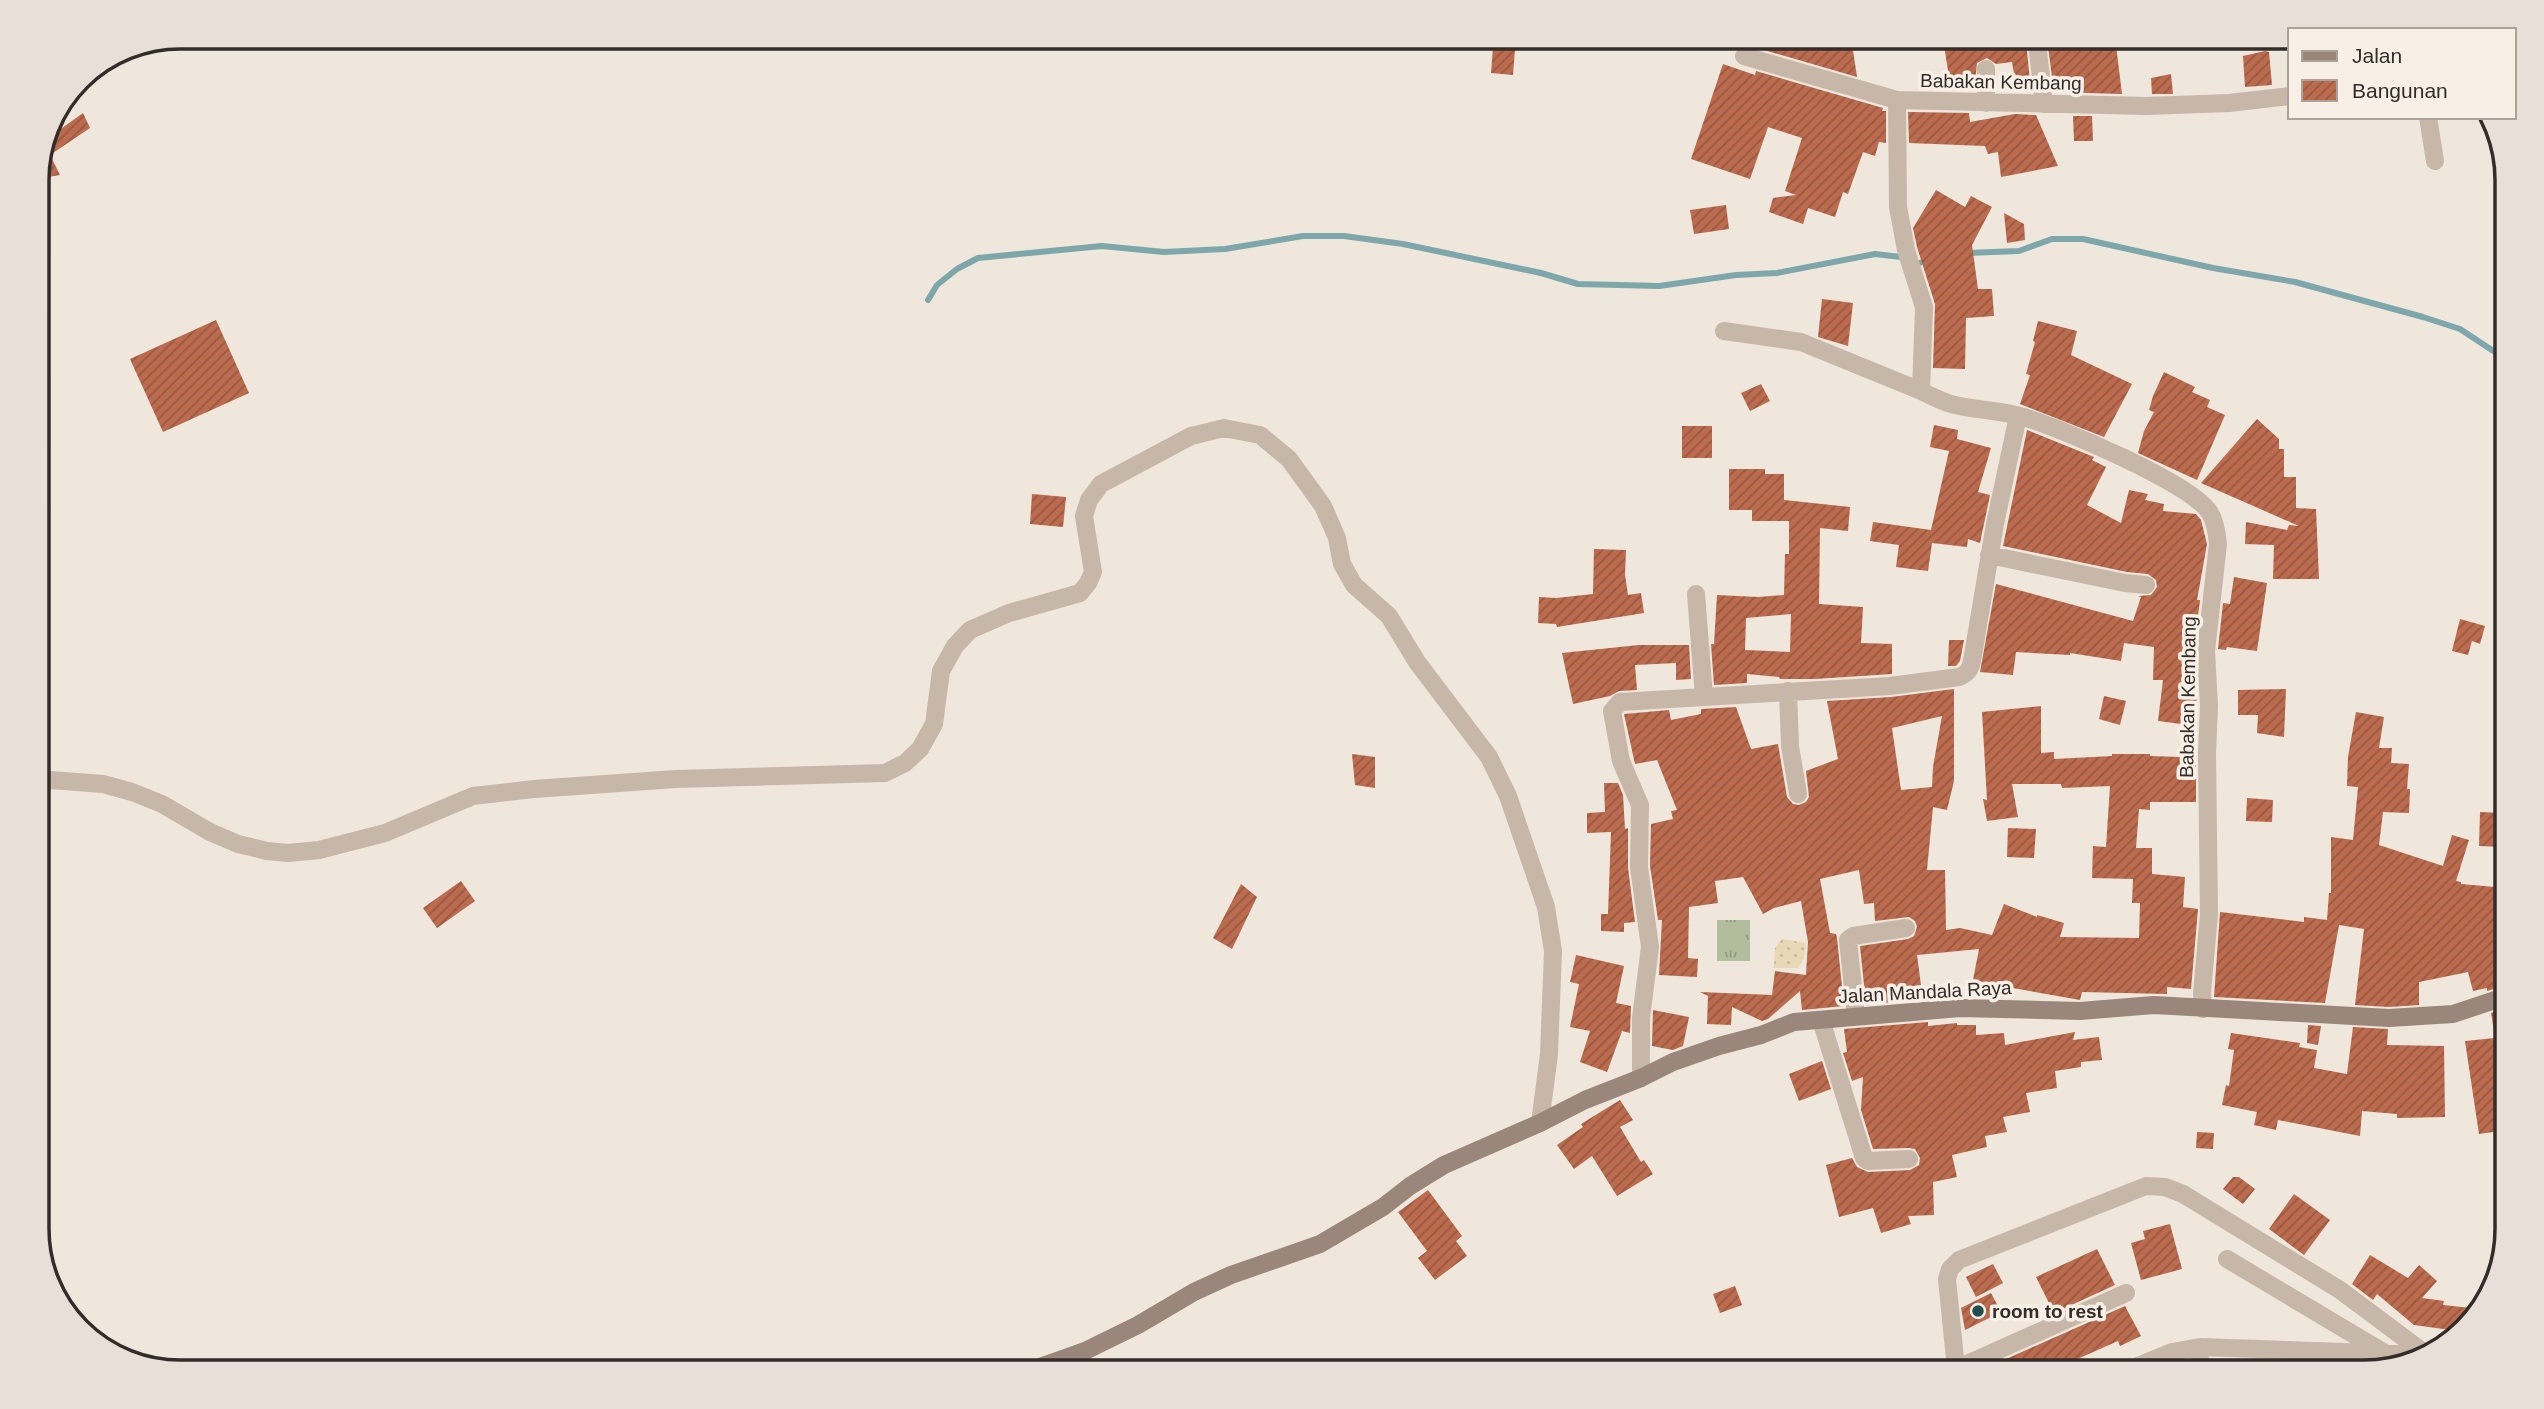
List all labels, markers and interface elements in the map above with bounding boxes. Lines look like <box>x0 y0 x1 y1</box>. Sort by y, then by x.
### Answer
legend <box>2288 28 2516 119</box>
text: Jalan <box>2352 44 2402 67</box>
street label: Babakan Kembang <box>1920 70 2082 94</box>
text: Bangunan <box>2352 79 2448 102</box>
street label: Babakan Kembang <box>2176 616 2200 778</box>
street label: Jalan Mandala Raya <box>1838 977 2012 1007</box>
place label: room to rest <box>1992 1301 2104 1322</box>
marker: room to rest <box>1970 1303 1986 1319</box>

